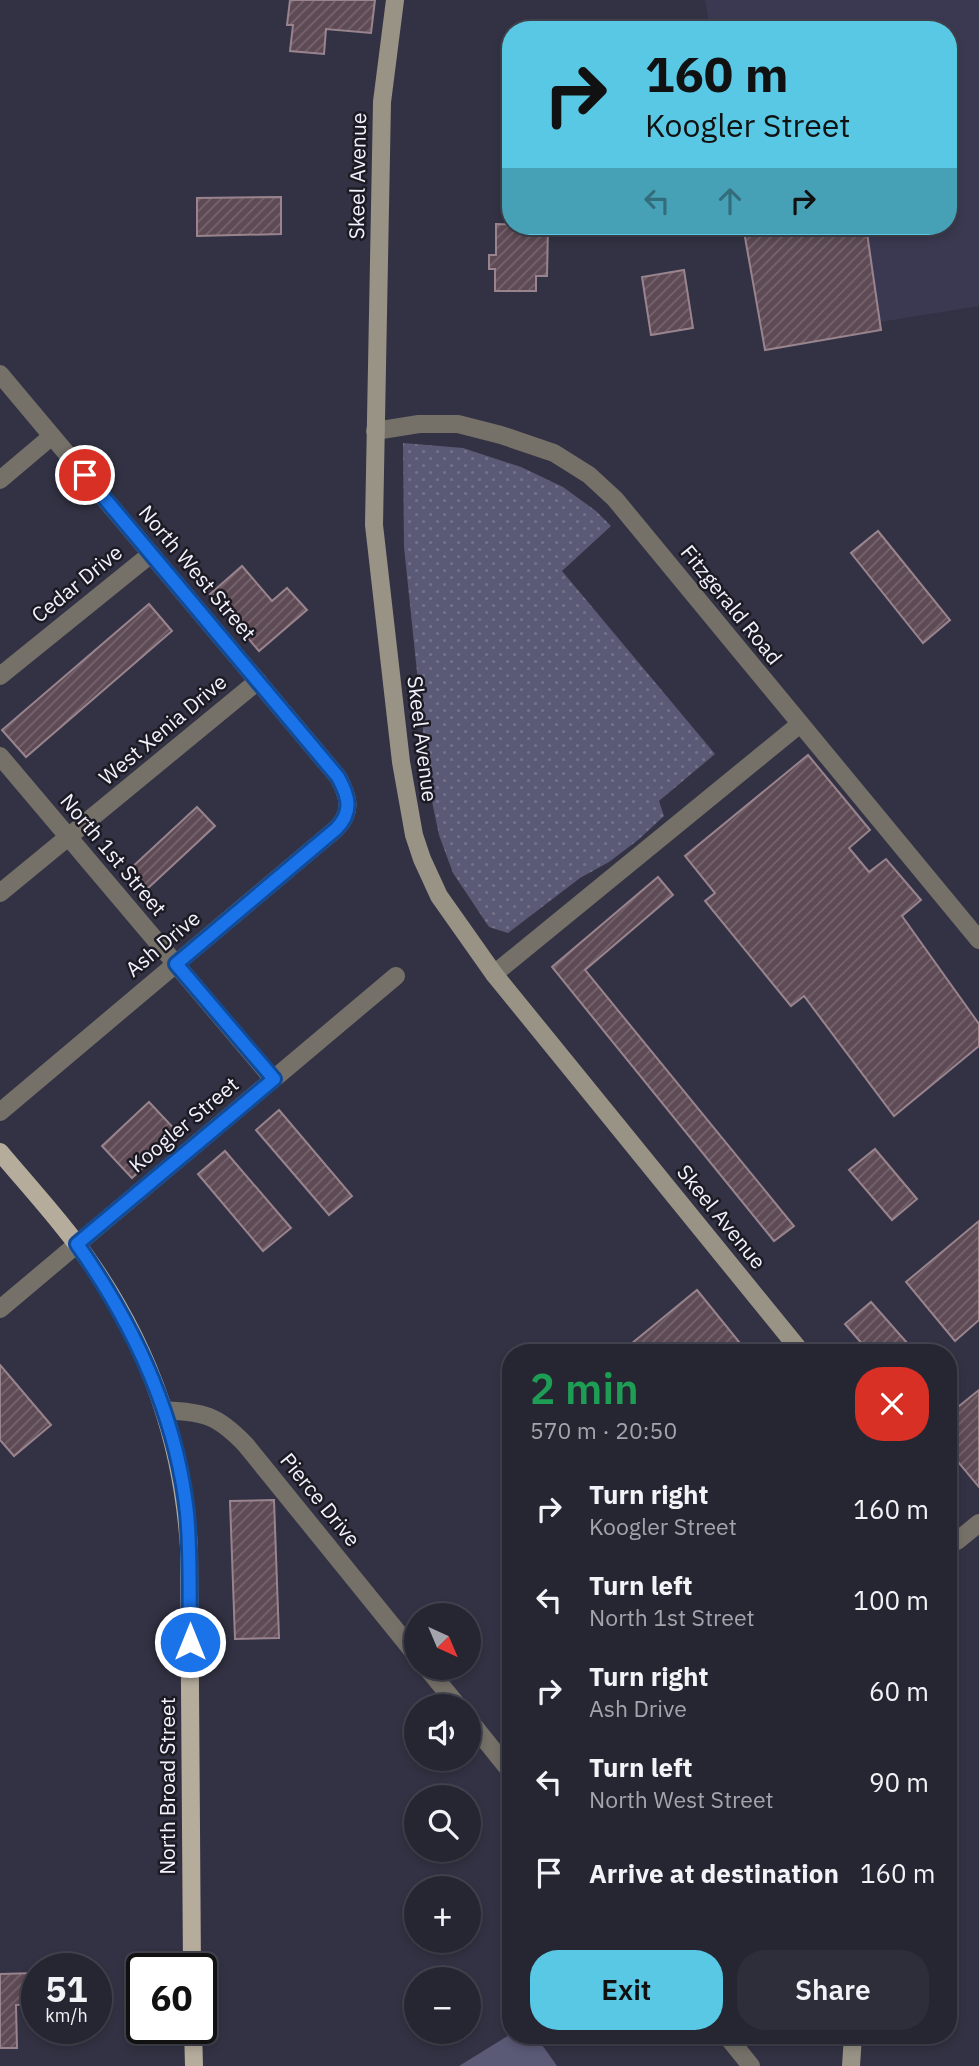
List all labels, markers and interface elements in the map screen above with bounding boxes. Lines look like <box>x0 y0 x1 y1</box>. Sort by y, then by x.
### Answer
text: 160 m <box>645 42 789 105</box>
icon: right <box>530 49 621 140</box>
text: Koogler Street <box>645 104 851 146</box>
street label: Skeel Avenue <box>342 112 372 240</box>
icon: left <box>638 182 676 220</box>
icon: ahead <box>711 182 749 220</box>
icon: right <box>784 182 822 220</box>
pin <box>55 445 115 505</box>
icon: arrive <box>66 456 104 494</box>
street label: North West Street <box>133 499 263 646</box>
street label: Cedar Drive <box>25 538 128 629</box>
street label: Fitzgerald Road <box>675 539 789 670</box>
street label: West Xenia Drive <box>93 668 232 791</box>
street label: Skeel Avenue <box>401 674 445 803</box>
street label: North 1st Street <box>54 787 173 921</box>
street label: Ash Drive <box>119 904 206 983</box>
street label: Koogler Street <box>123 1070 244 1178</box>
street label: Skeel Avenue <box>671 1158 773 1274</box>
text: 2 min <box>530 1361 639 1416</box>
button: close <box>855 1367 929 1441</box>
text: 570 m · 20:50 <box>530 1415 677 1445</box>
street label: Pierce Drive <box>274 1447 367 1552</box>
text: Turn right <box>589 1477 708 1511</box>
icon: right <box>530 1490 568 1528</box>
text: 160 m <box>853 1492 929 1526</box>
text: Koogler Street <box>589 1511 737 1541</box>
text: Turn left <box>589 1568 692 1602</box>
icon: left <box>530 1581 568 1619</box>
text: 100 m <box>853 1583 929 1617</box>
text: North 1st Street <box>589 1602 755 1632</box>
north arrow <box>404 1603 481 1680</box>
map controls <box>404 1603 481 2044</box>
position arrow <box>153 1605 227 1679</box>
text: Turn right <box>589 1659 708 1693</box>
icon: right <box>530 1672 568 1710</box>
text: 60 m <box>869 1674 929 1708</box>
text: Ash Drive <box>589 1693 687 1723</box>
button: sound <box>404 1694 481 1771</box>
street label: North Broad Street <box>153 1697 181 1875</box>
text: Turn left <box>589 1750 692 1784</box>
icon: left <box>530 1763 568 1801</box>
text: 90 m <box>869 1765 929 1799</box>
text: North West Street <box>589 1784 774 1814</box>
button: search <box>404 1785 481 1862</box>
icon: arrive <box>530 1854 568 1892</box>
text: Arrive at destination <box>589 1856 839 1890</box>
text: 160 m <box>860 1856 936 1890</box>
button: + <box>404 1876 481 1953</box>
button: Exit <box>530 1950 723 2030</box>
button: Share <box>737 1950 929 2030</box>
speed limit sign: 60 <box>126 1953 217 2044</box>
text: 51 <box>45 1966 88 2012</box>
button: − <box>404 1967 481 2044</box>
text: km/h <box>45 2004 88 2027</box>

